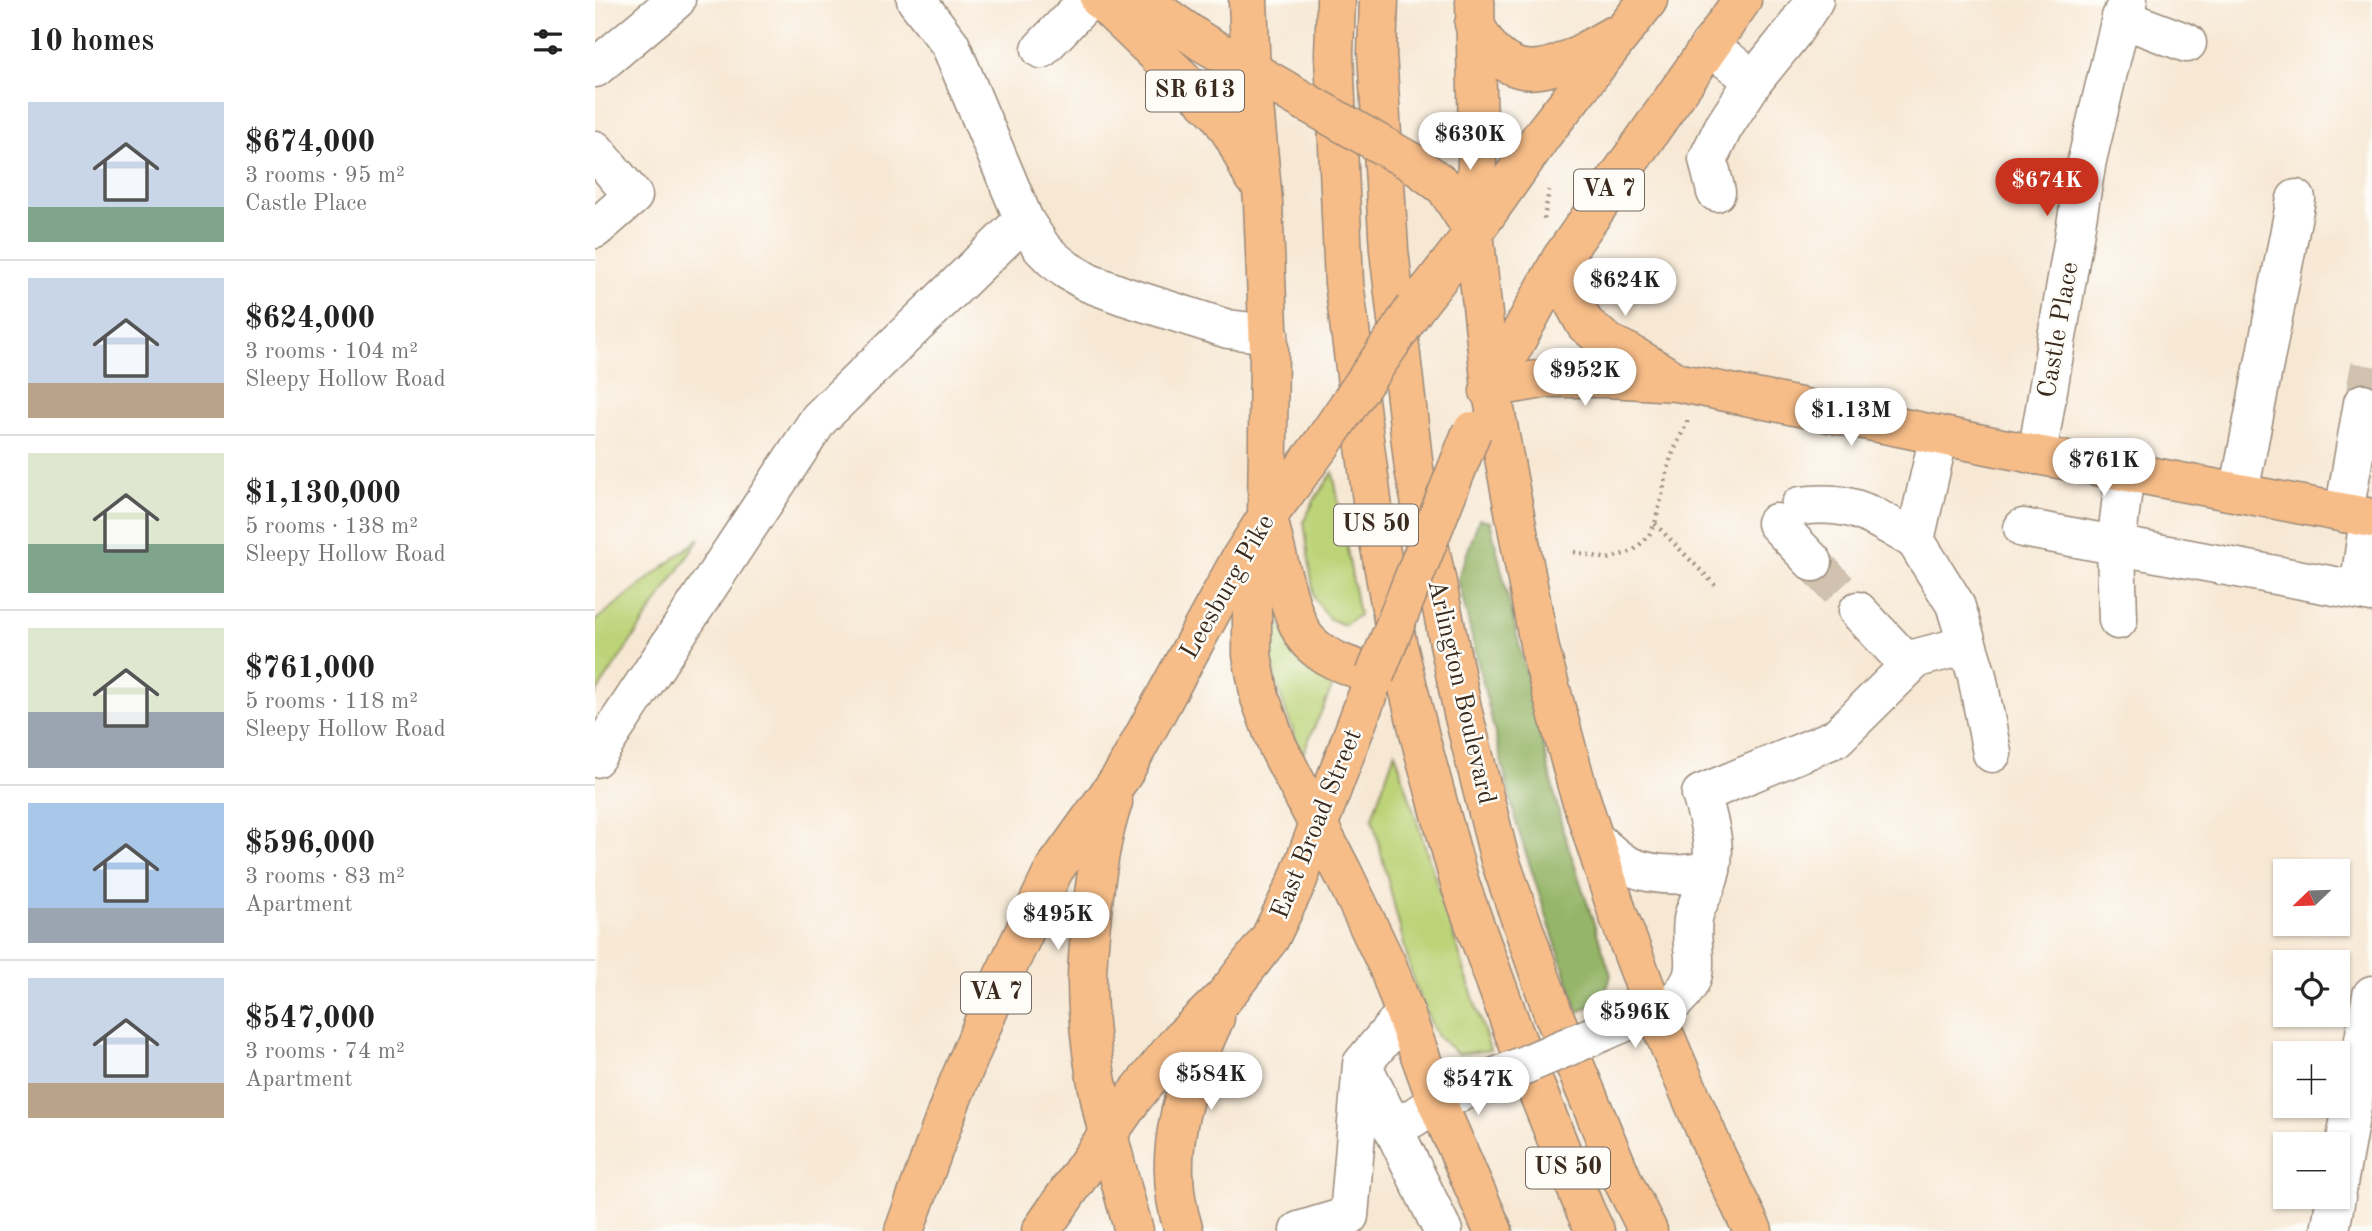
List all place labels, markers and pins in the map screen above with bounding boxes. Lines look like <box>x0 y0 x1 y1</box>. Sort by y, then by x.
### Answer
pin: $630K <box>1421 113 1519 172</box>
pin: $674K <box>1998 158 2096 218</box>
pin: $624K <box>1576 258 1674 318</box>
pin: $952K <box>1536 348 1634 408</box>
pin: $1.13M <box>1794 388 1908 448</box>
pin: $761K <box>2055 438 2153 498</box>
pin: $495K <box>1009 892 1107 952</box>
pin: $596K <box>1586 990 1684 1050</box>
pin: $584K <box>1162 1052 1260 1112</box>
pin: $547K <box>1429 1058 1527 1117</box>

